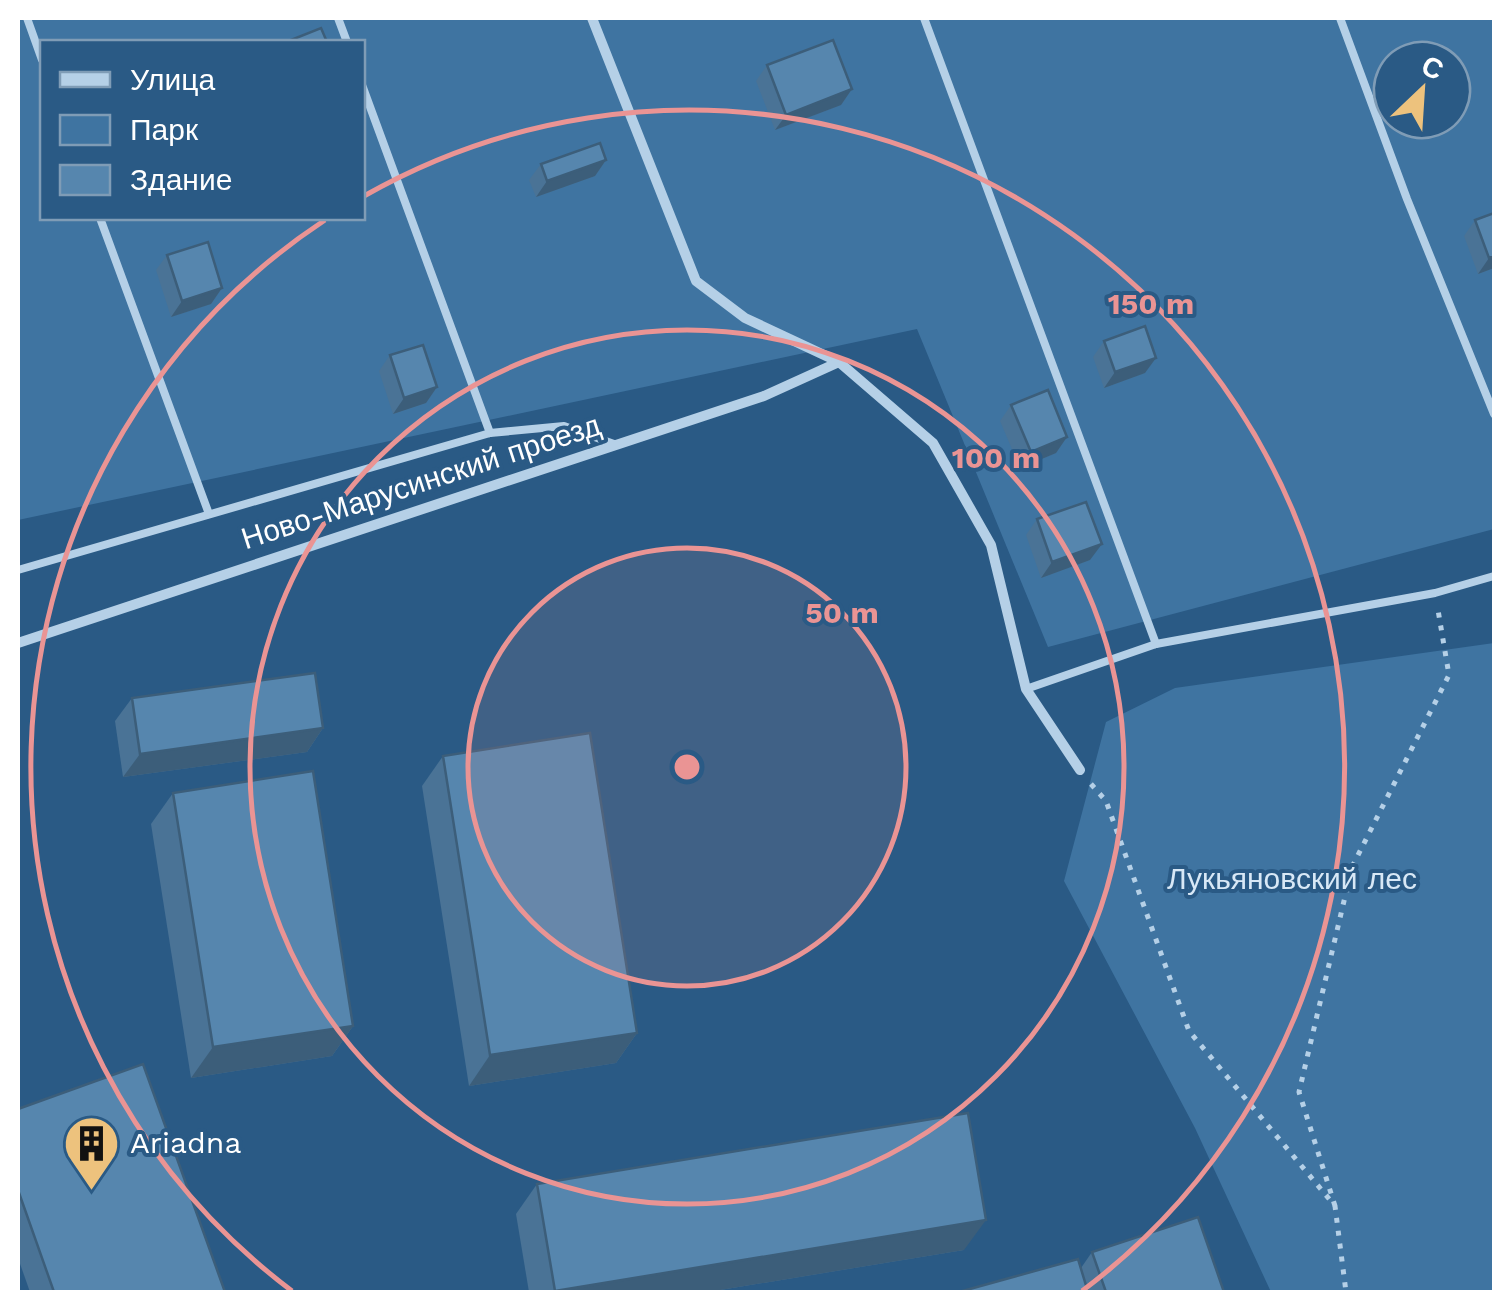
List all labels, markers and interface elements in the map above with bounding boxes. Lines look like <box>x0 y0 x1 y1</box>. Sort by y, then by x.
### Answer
legend <box>40 40 365 220</box>
north arrow <box>1372 40 1472 140</box>
text: С <box>1416 49 1448 87</box>
text: Улица <box>130 62 215 97</box>
text: Парк <box>130 112 199 147</box>
text: Здание <box>130 162 232 197</box>
text: 150 m <box>1108 286 1194 321</box>
street label: Ново-Марусинский проезд <box>237 407 605 556</box>
text: 100 m <box>952 440 1040 475</box>
text: 50 m <box>805 595 879 630</box>
centre of rings <box>669 749 705 785</box>
park label: Лукьяновский лес <box>1167 861 1417 896</box>
building icon: Ariadna <box>61 1113 121 1192</box>
place label: Ariadna <box>130 1125 241 1160</box>

